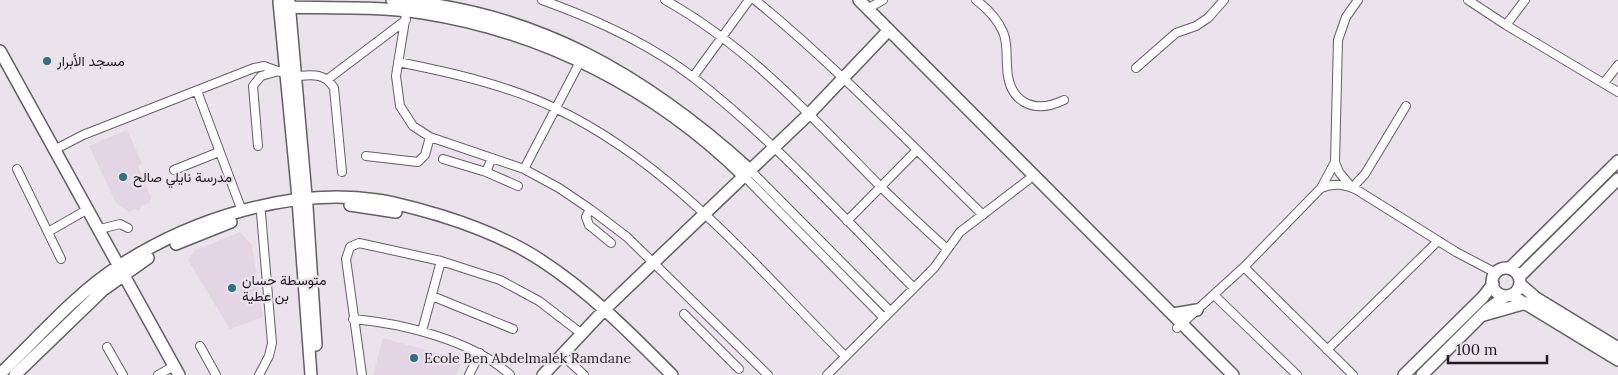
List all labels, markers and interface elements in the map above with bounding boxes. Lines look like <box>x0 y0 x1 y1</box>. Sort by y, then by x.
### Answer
place label: مسجد الأبرار <box>56 52 125 70</box>
marker: مسجد الأبرار <box>41 55 53 67</box>
place label: مدرسة نايلي صالح <box>133 168 232 189</box>
marker: مدرسة نايلي صالح <box>117 171 129 183</box>
place label: متوسطة حسان بن عطية <box>242 271 326 305</box>
marker: متوسطة حسان بن عطية <box>226 282 238 294</box>
scale bar <box>1448 332 1547 364</box>
text: 100 m <box>1456 340 1497 359</box>
place label: Ecole Ben Abdelmalek Ramdane <box>424 349 631 367</box>
marker: Ecole Ben Abdelmalek Ramdane <box>408 352 420 364</box>

